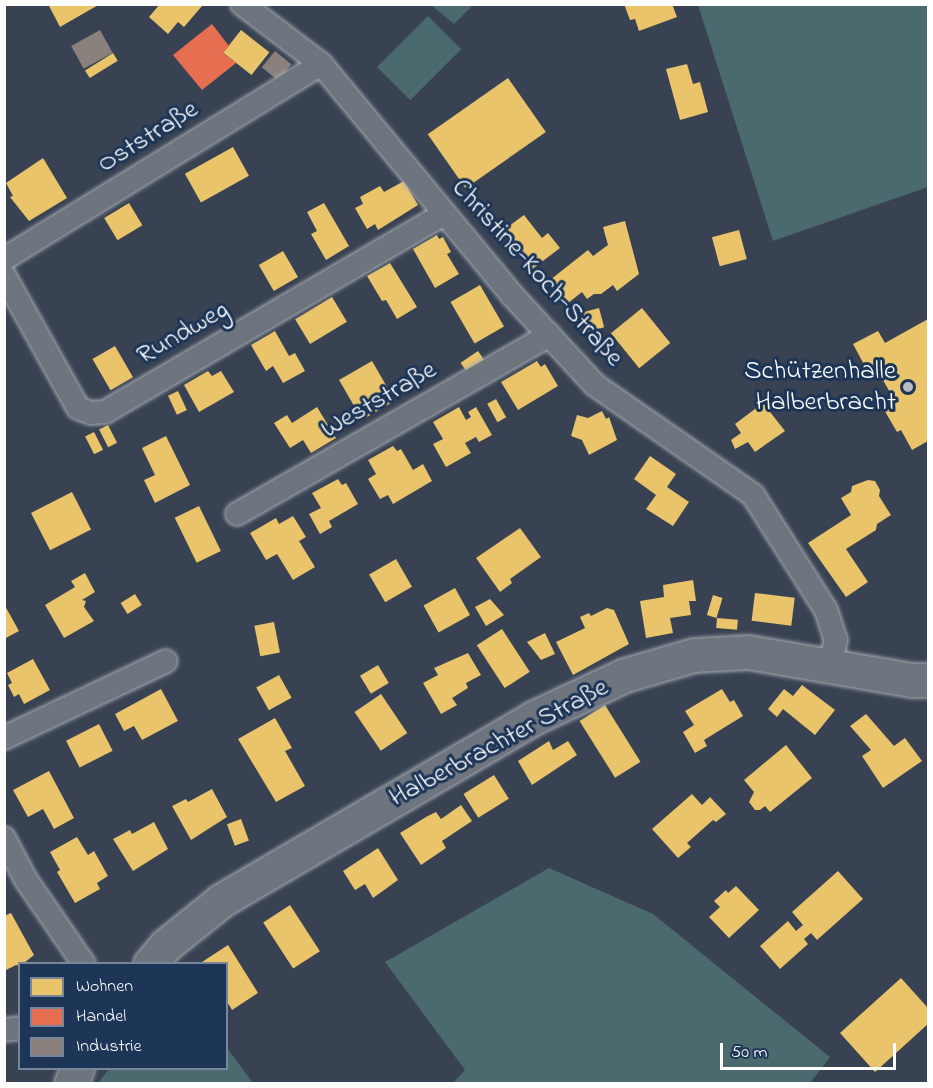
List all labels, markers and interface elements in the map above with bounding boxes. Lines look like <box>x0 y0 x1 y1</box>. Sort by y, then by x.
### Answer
street label: Oststraße <box>92 93 204 181</box>
street label: Christine-Koch-Straße <box>444 172 630 374</box>
street label: Rundweg <box>131 294 235 372</box>
street label: Weststraße <box>316 354 442 446</box>
place label: Schützenhalle Halberbracht <box>744 355 896 418</box>
marker: Schützenhalle Halberbracht <box>901 380 915 394</box>
street label: Halberbrachter Straße <box>384 672 614 814</box>
legend <box>18 962 228 1070</box>
text: Wohnen <box>76 974 133 1000</box>
text: Handel <box>76 1004 126 1030</box>
scale bar <box>723 1031 898 1069</box>
text: Industrie <box>76 1034 142 1060</box>
text: 50 m <box>731 1040 768 1066</box>

